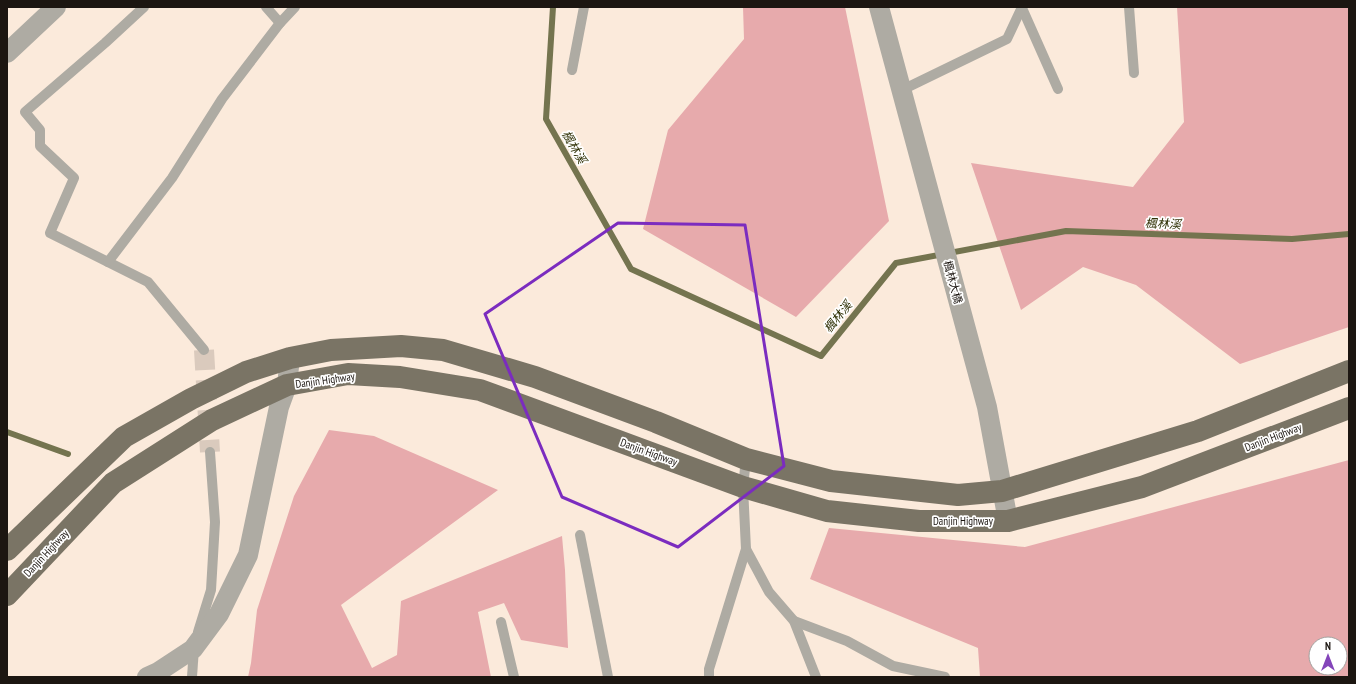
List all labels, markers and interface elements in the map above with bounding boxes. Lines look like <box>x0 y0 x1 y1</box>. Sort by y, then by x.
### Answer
water label: 楓林溪 <box>559 127 591 168</box>
water label: 楓林溪 <box>1145 215 1183 232</box>
street label: 楓林大橋 <box>941 259 965 305</box>
water label: 楓林溪 <box>820 296 856 335</box>
street label: Danjin Highway <box>294 369 356 391</box>
street label: Danjin Highway <box>1243 419 1304 454</box>
street label: Danjin Highway <box>618 435 680 469</box>
street label: Danjin Highway <box>933 514 994 528</box>
street label: Danjin Highway <box>20 526 72 580</box>
north arrow <box>1308 636 1348 676</box>
text: N <box>1325 639 1331 653</box>

